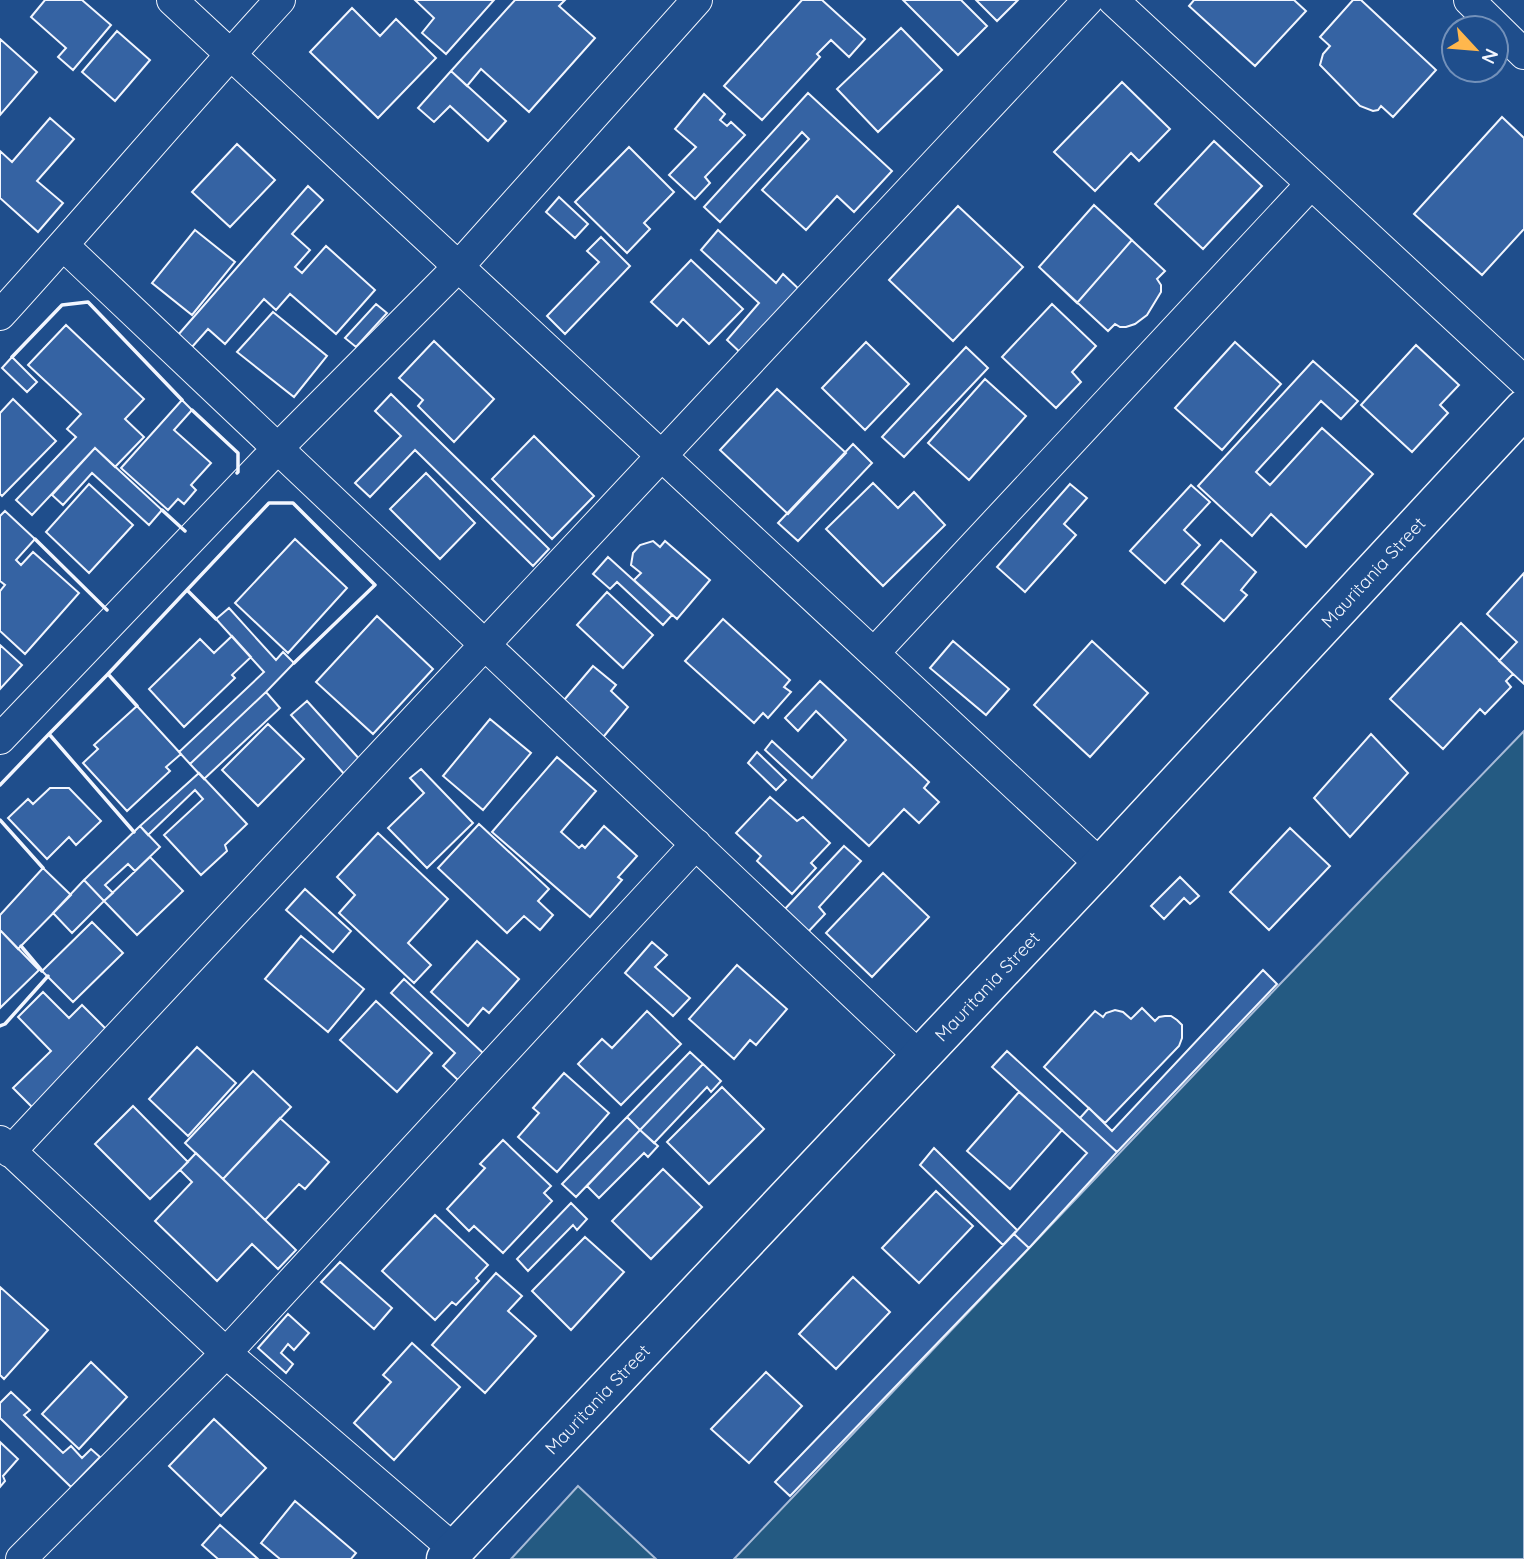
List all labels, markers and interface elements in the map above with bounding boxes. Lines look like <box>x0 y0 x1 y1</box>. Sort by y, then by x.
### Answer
north arrow <box>1440 14 1510 84</box>
text: N <box>1476 45 1504 68</box>
street label: Mauritania Street <box>1316 512 1430 632</box>
street label: Mauritania Street <box>929 926 1044 1046</box>
street label: Mauritania Street <box>540 1339 654 1459</box>

